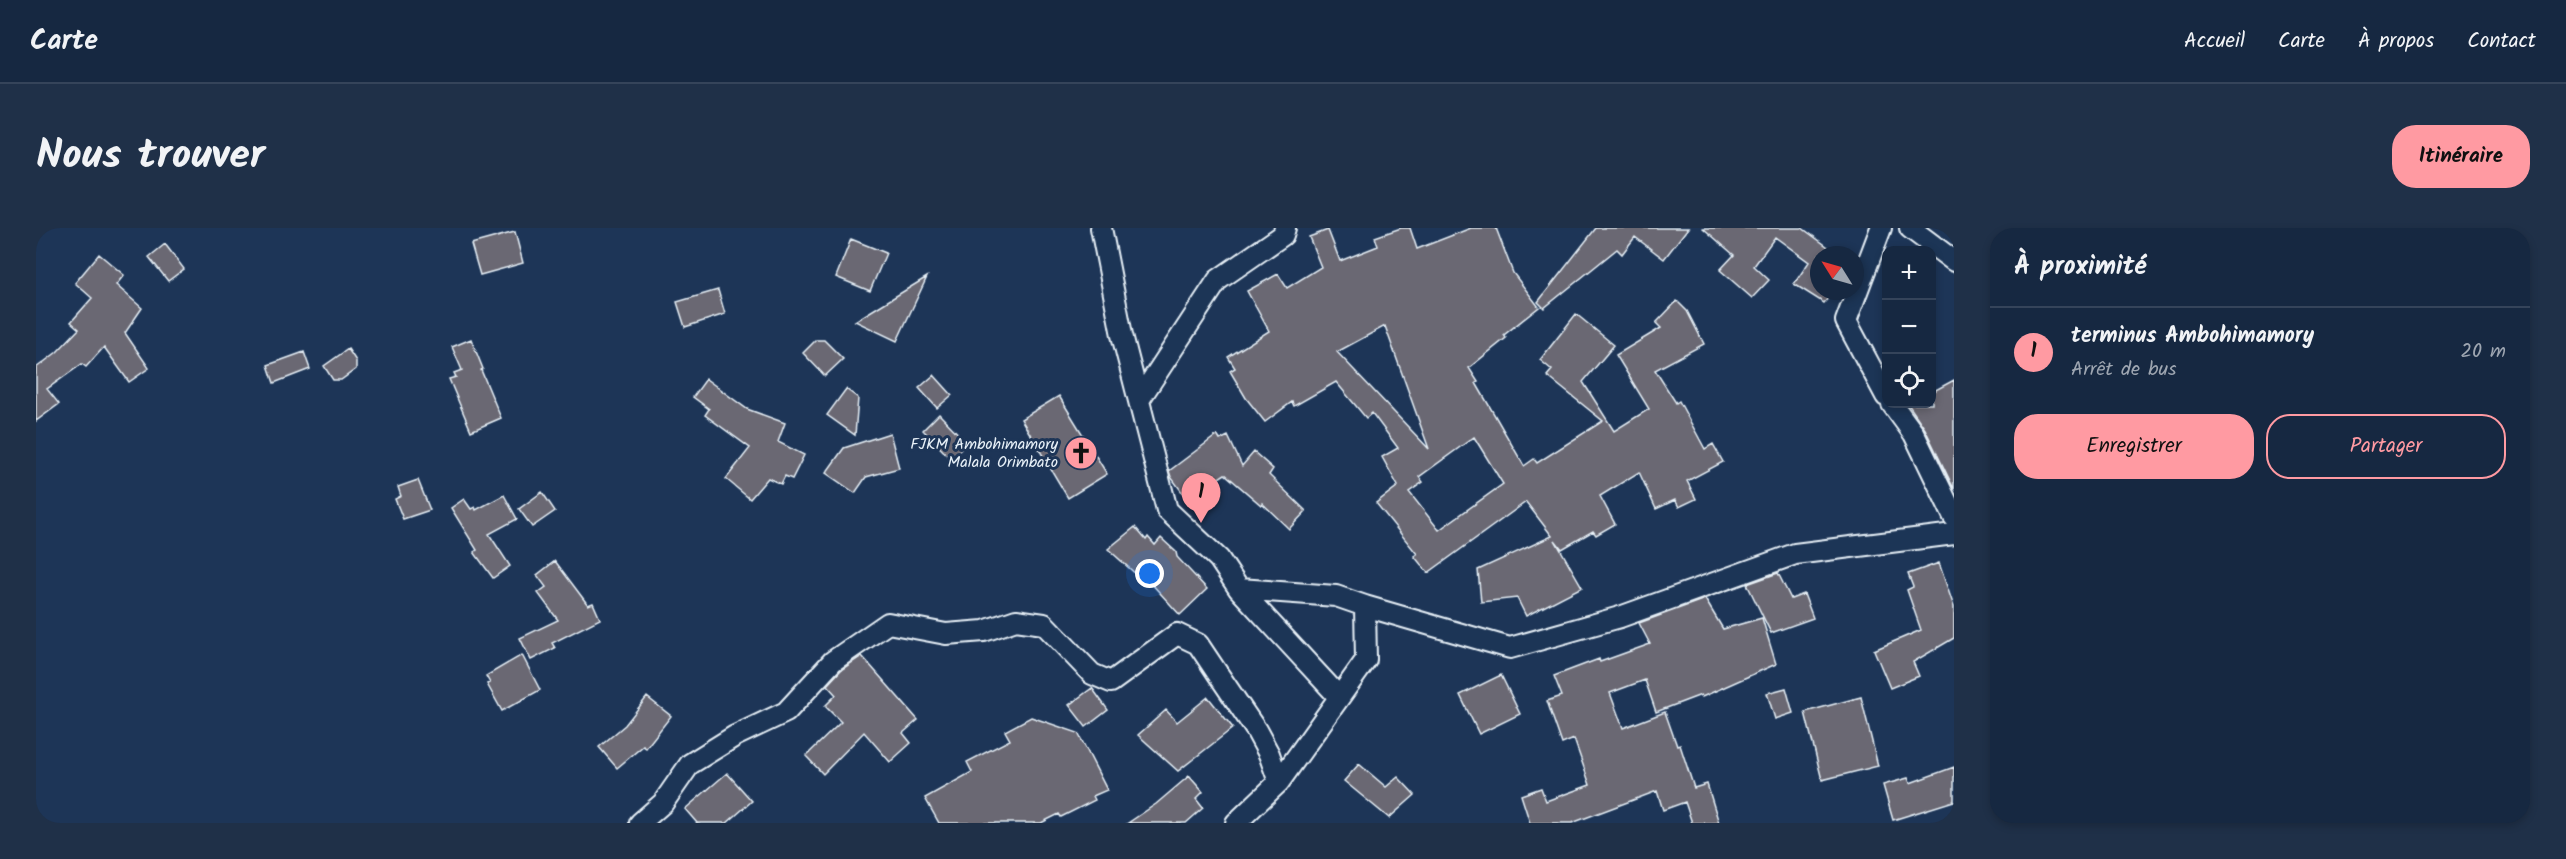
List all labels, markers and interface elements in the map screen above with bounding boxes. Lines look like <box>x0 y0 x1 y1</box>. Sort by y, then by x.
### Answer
text: Carte <box>30 19 98 64</box>
text: Accueil <box>2184 25 2245 58</box>
text: Carte <box>2278 25 2325 58</box>
text: À propos <box>2358 25 2434 58</box>
text: Contact <box>2467 25 2536 58</box>
text: Nous trouver <box>36 123 265 190</box>
button: Itinéraire <box>2392 125 2530 188</box>
north arrow <box>1810 246 1864 300</box>
map controls <box>1882 246 1936 408</box>
button: + <box>1882 246 1936 300</box>
text: À proximité <box>2014 246 2146 288</box>
button: − <box>1882 300 1936 354</box>
text: terminus Ambohimamory <box>2071 319 2314 354</box>
text: 1 <box>2030 336 2037 368</box>
text: 20 m <box>2460 336 2506 368</box>
button: locate <box>1882 354 1936 408</box>
text: Arrêt de bus <box>2071 354 2177 386</box>
button: Enregistrer <box>2014 414 2254 479</box>
button: Partager <box>2266 414 2506 479</box>
place label: FJKM Ambohimamory Malala Orimbato <box>910 432 1058 475</box>
church icon: FJKM Ambohimamory Malala Orimbato <box>1063 435 1099 471</box>
pin: 1 <box>1182 474 1220 523</box>
your location <box>1135 559 1164 588</box>

